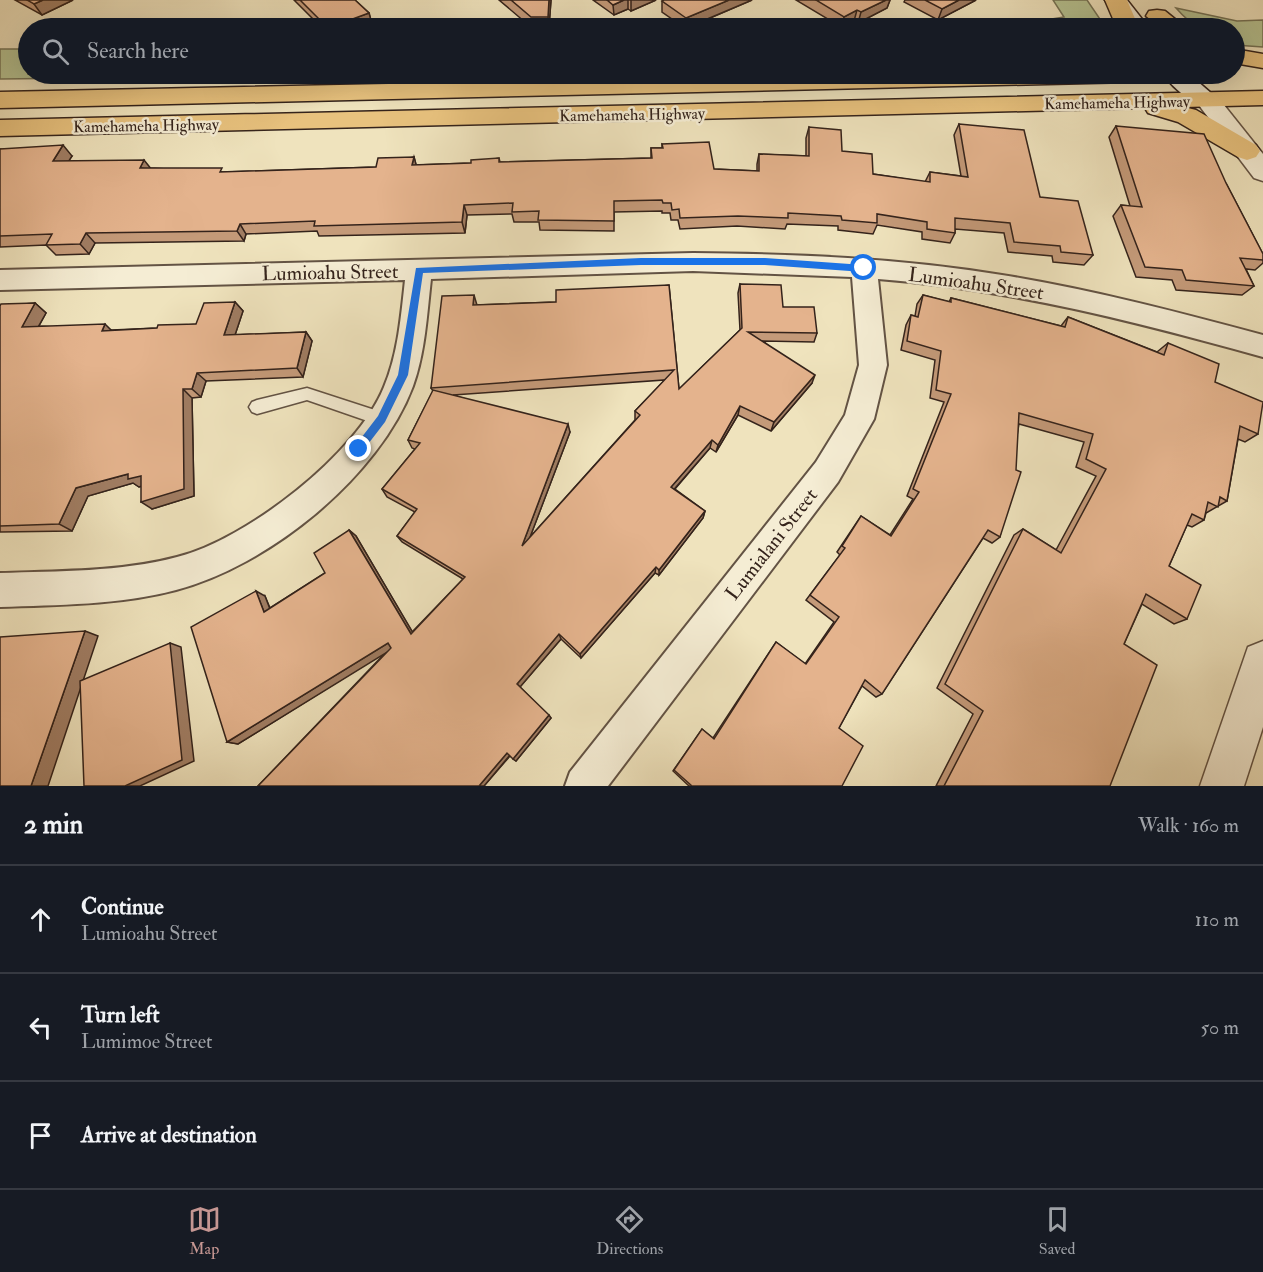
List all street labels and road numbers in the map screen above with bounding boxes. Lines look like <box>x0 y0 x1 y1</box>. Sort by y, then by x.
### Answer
street label: Kamehameha Highway <box>1044 92 1191 114</box>
street label: Kamehameha Highway <box>559 104 706 126</box>
street label: Kamehameha Highway <box>73 115 220 137</box>
street label: Lumioahu Street <box>262 259 399 286</box>
street label: Lumioahu Street <box>907 262 1046 305</box>
street label: Lumialani Street <box>720 483 823 605</box>

